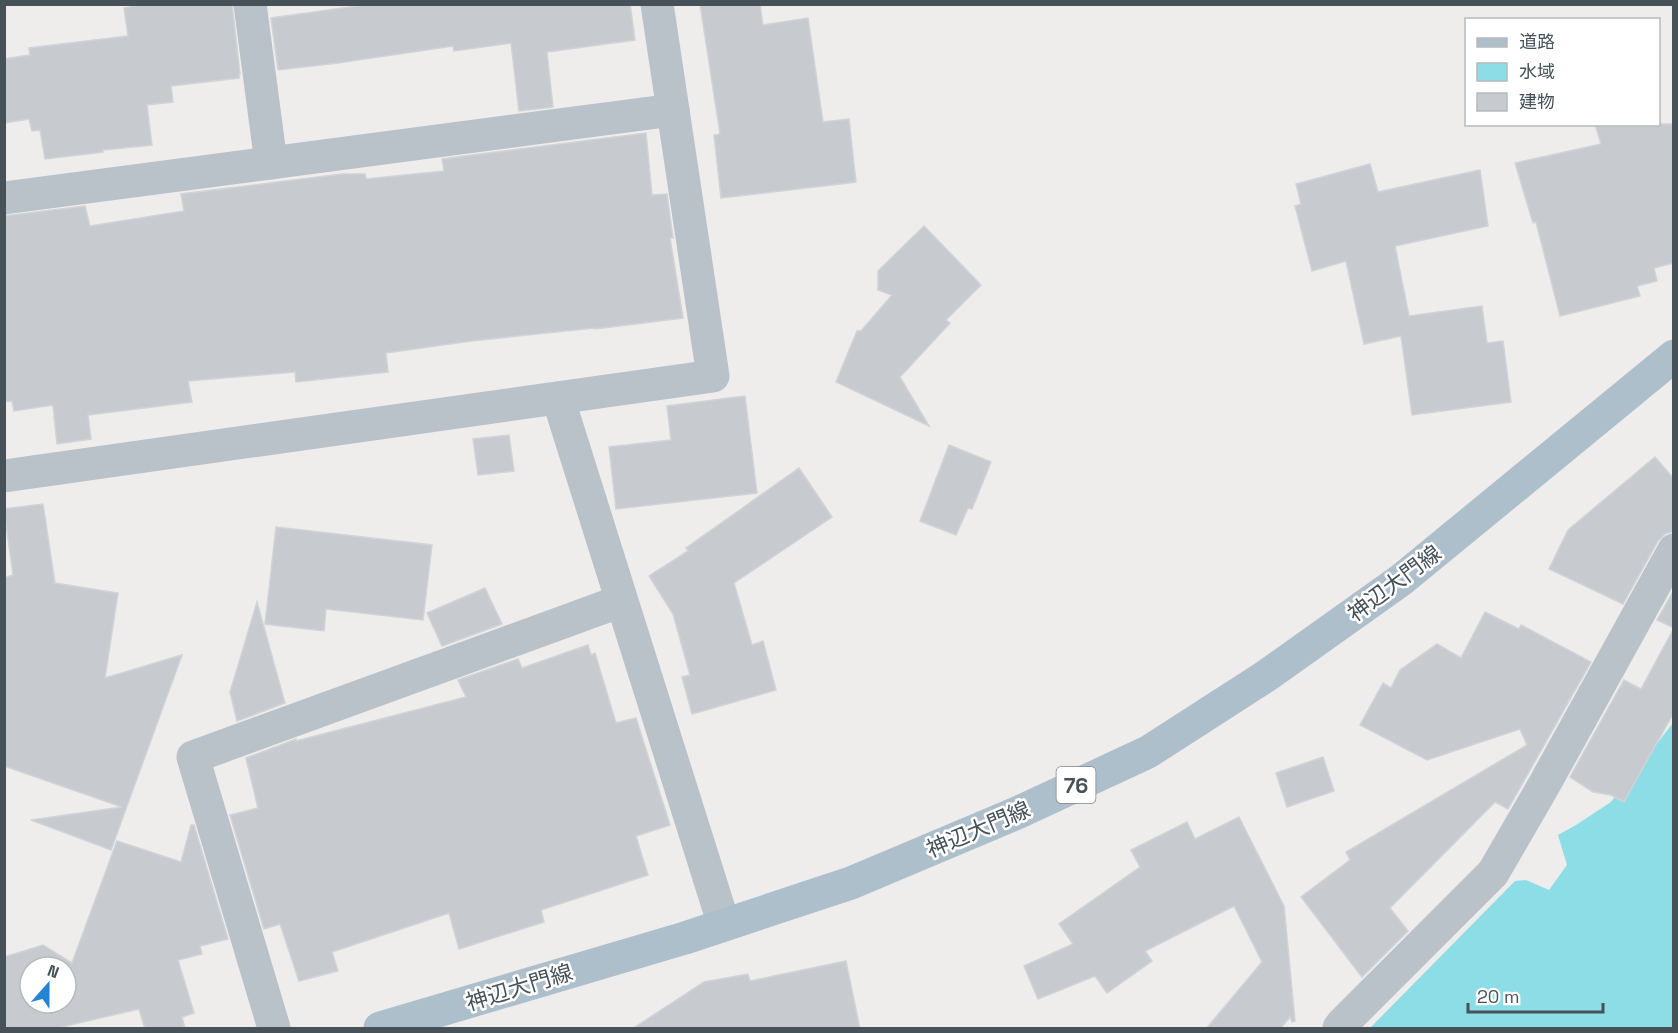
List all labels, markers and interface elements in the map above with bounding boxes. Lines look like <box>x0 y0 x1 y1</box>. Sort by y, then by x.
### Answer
legend <box>1465 18 1660 126</box>
text: 道路 <box>1519 30 1555 53</box>
text: 水域 <box>1519 60 1555 83</box>
text: 建物 <box>1519 90 1555 113</box>
street label: 神辺大門線 <box>1342 539 1446 627</box>
road number: 76 <box>1056 767 1096 803</box>
street label: 神辺大門線 <box>922 795 1034 863</box>
north arrow <box>18 955 78 1015</box>
street label: 神辺大門線 <box>462 958 576 1016</box>
text: N <box>44 960 62 983</box>
scale bar <box>1468 976 1603 1014</box>
text: 20 m <box>1477 985 1520 1008</box>

